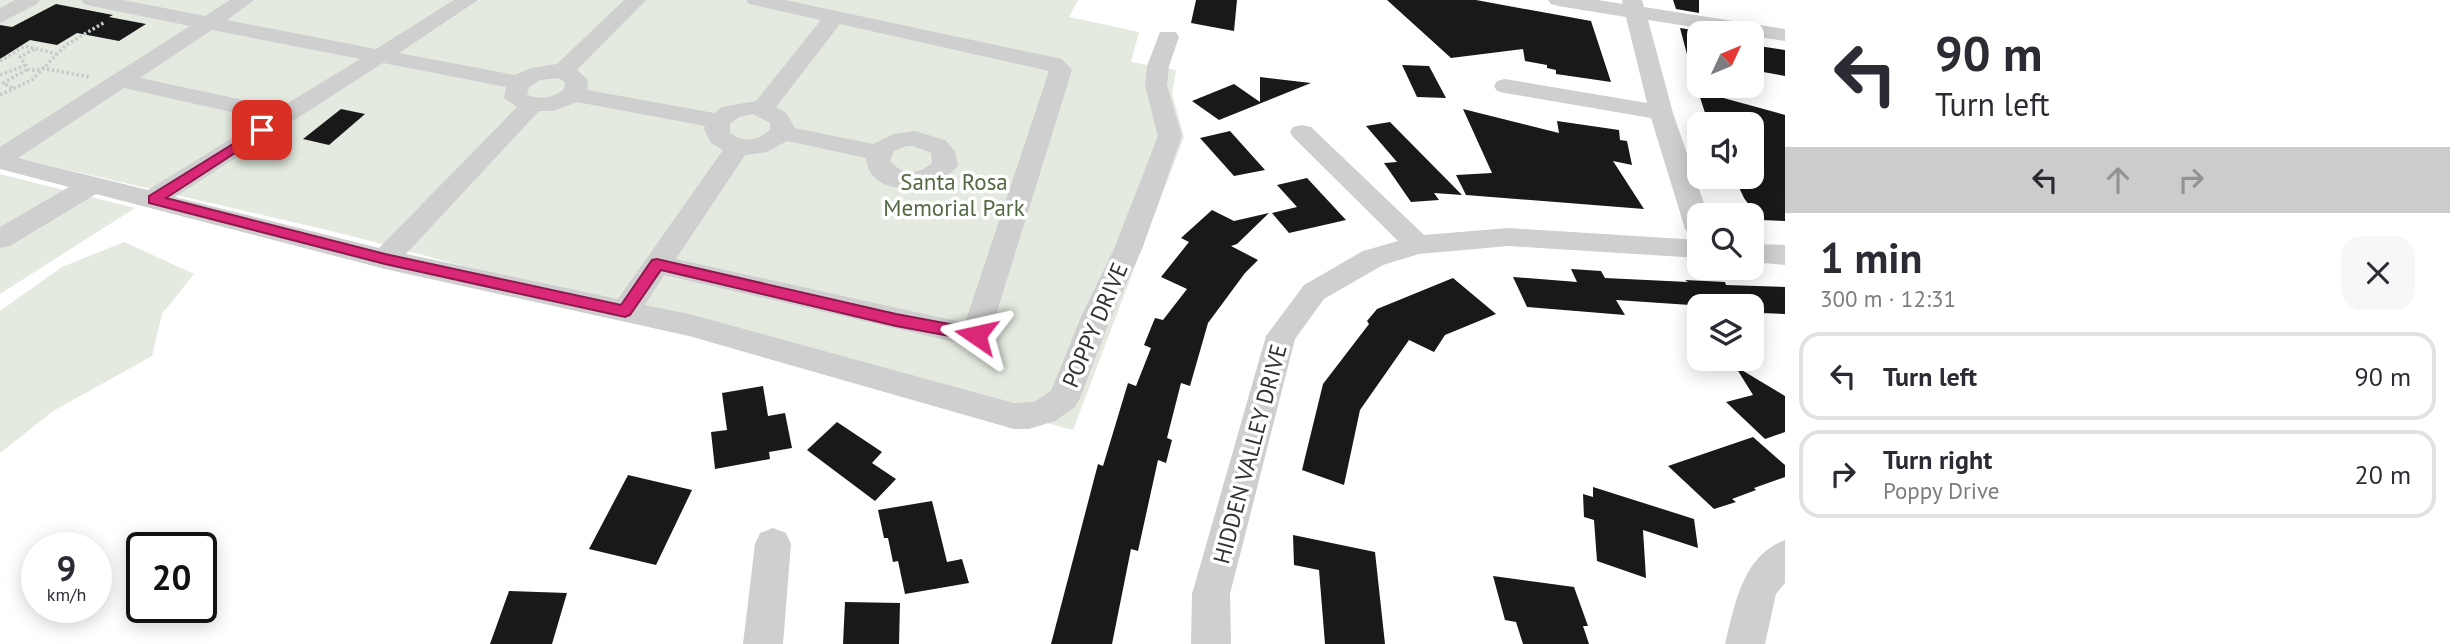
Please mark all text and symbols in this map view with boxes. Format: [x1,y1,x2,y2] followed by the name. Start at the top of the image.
[1687,21,1764,98] north arrow
[1687,21,1764,371] map controls
[1935,21,2042,85] text: 90 m
[1820,28,1911,119] icon: left
[1935,83,2050,125] text: Turn left
[232,100,292,160] pin
[243,111,281,149] icon: arrive
[1687,112,1764,189] button: sound
[2026,161,2064,199] icon: left
[2099,161,2137,199] icon: ahead
[2172,161,2210,199] icon: right
[883,167,1025,222] park label: Santa Rosa Memorial Park
[1687,203,1764,280] button: search
[1820,230,1922,285] text: 1 min
[2341,236,2415,310] button: close
[1055,258,1134,391] street label: POPPY DRIVE
[1820,284,1956,313] text: 300 m · 12:31
[1687,294,1764,371] button: layers
[939,298,1013,372] position arrow
[1206,341,1293,567] street label: HIDDEN VALLEY DRIVE
[1824,357,1862,395] icon: left
[1883,360,1977,393] text: Turn left
[2355,360,2411,393] text: 90 m
[1883,443,1992,476] text: Turn right
[1824,455,1862,493] icon: right
[2355,458,2411,491] text: 20 m
[1883,476,2000,505] text: Poppy Drive
[126,532,217,623] speed limit sign: 20
[57,545,76,591] text: 9
[47,583,86,606] text: km/h

